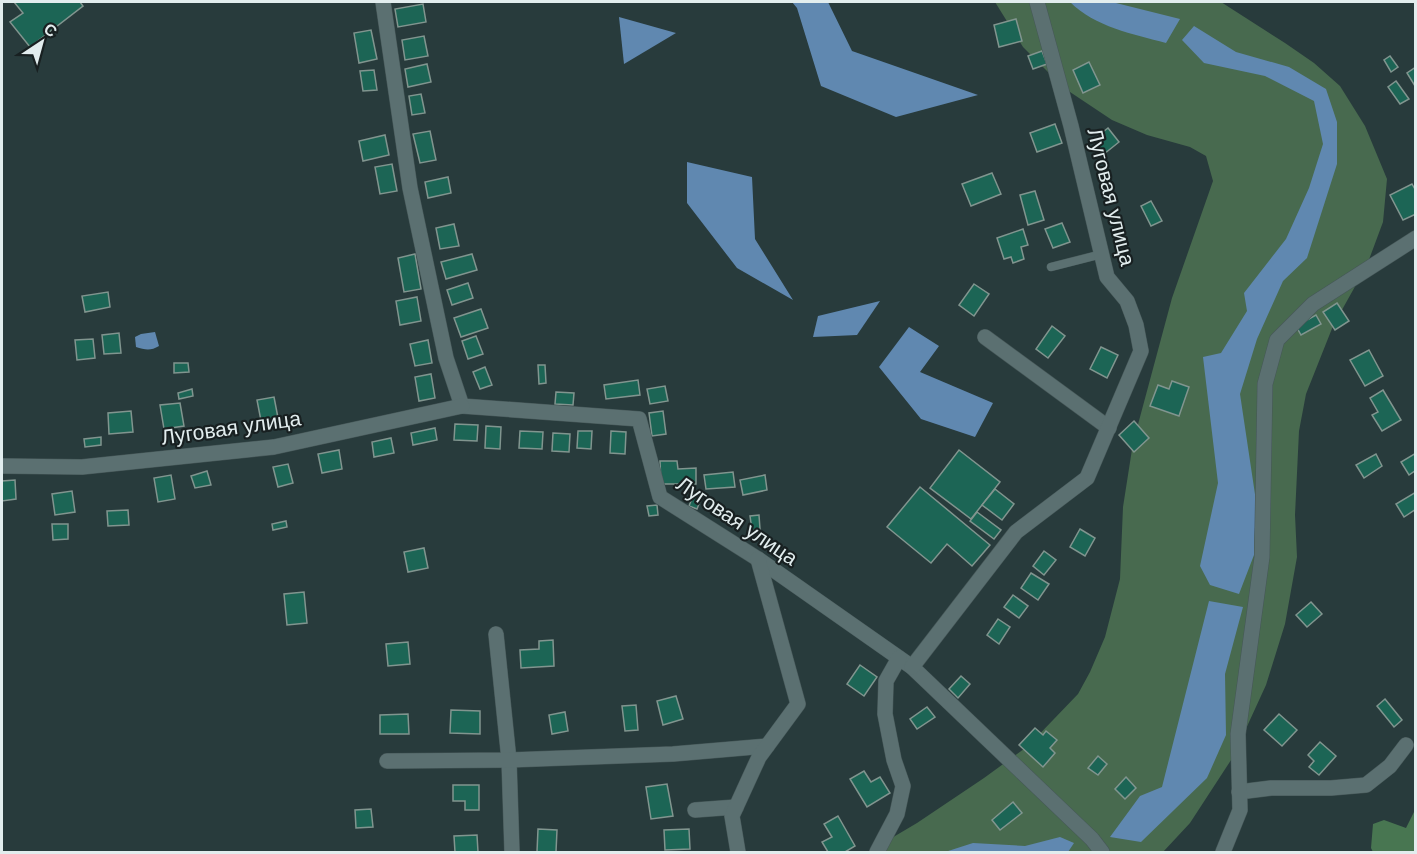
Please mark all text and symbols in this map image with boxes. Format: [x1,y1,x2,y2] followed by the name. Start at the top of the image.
[12,12,72,72] north arrow
[41,20,61,41] text: С
[1083,126,1140,268] street label: Луговая улица
[160,406,303,449] street label: Луговая улица
[672,472,802,570] street label: Луговая улица

